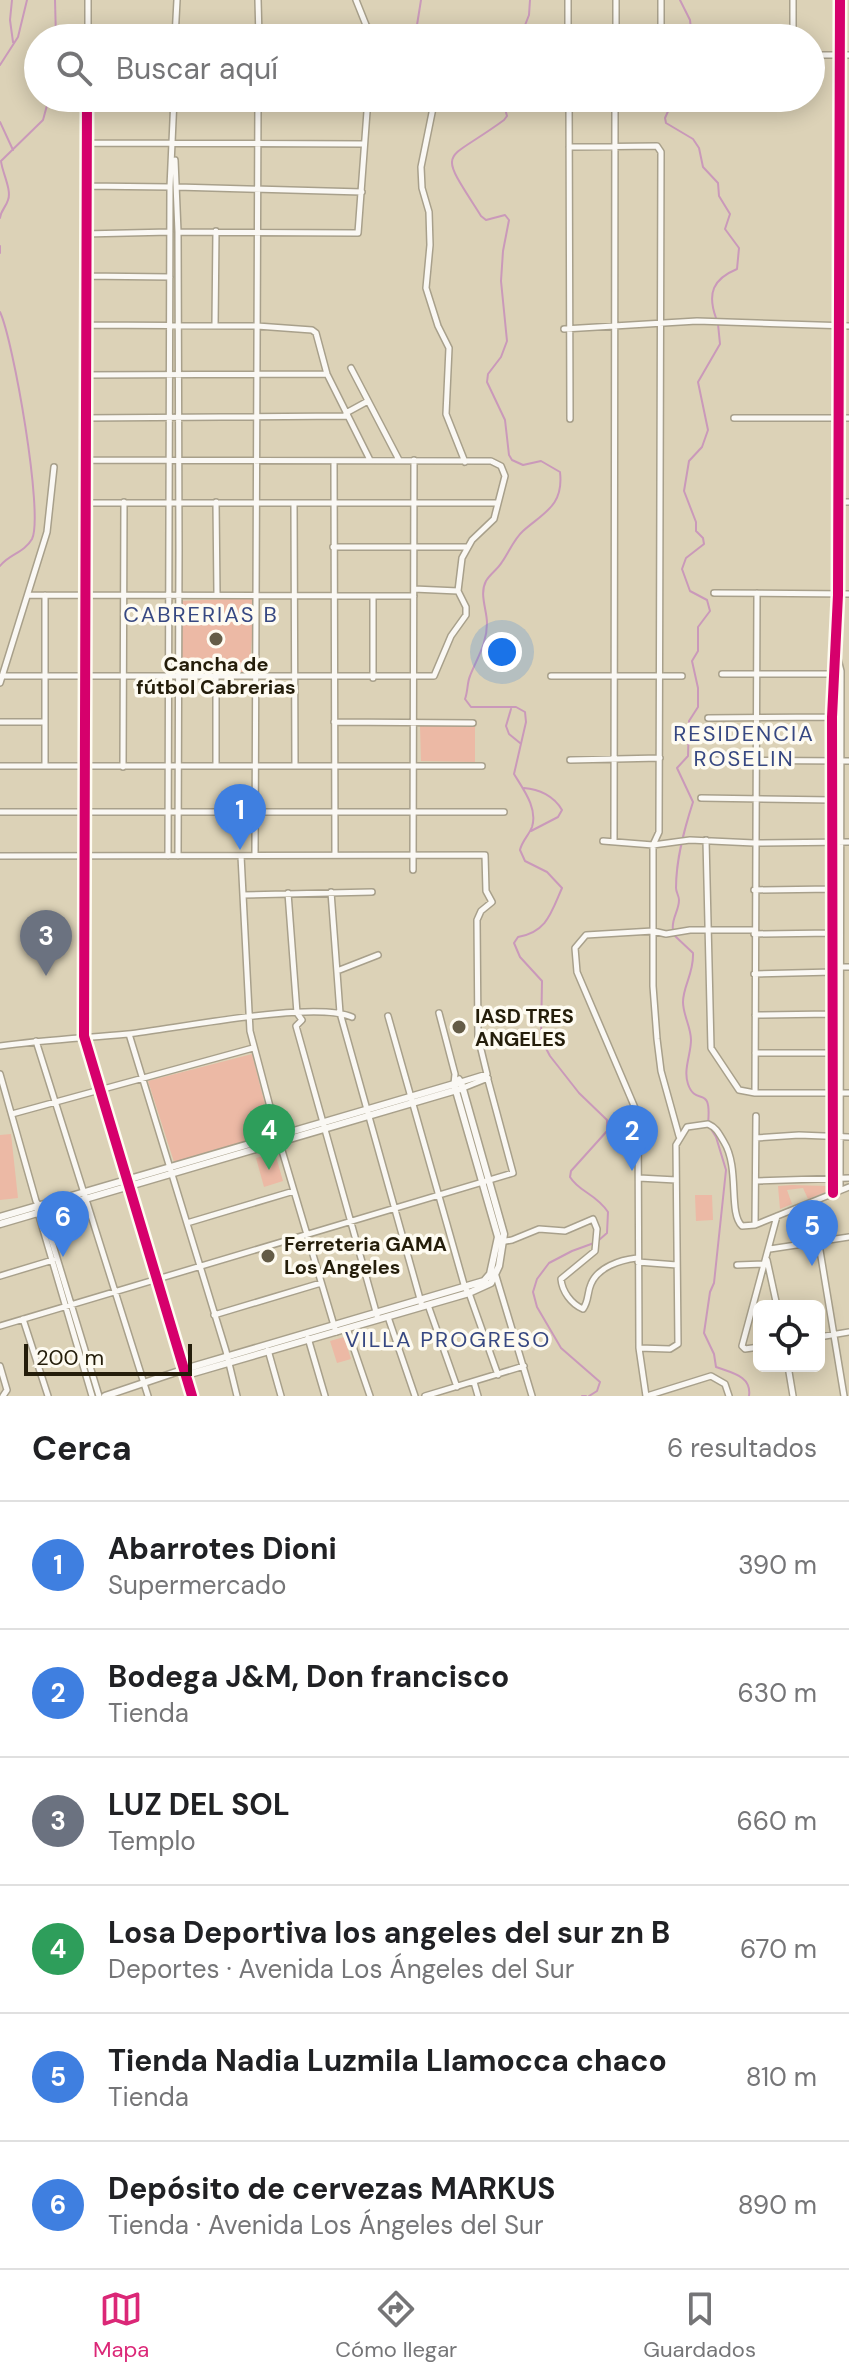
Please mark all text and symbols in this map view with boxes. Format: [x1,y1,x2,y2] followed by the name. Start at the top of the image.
[24,24,825,112] search box
[52,46,96,90] icon: search
[116,49,278,88] text: Buscar aquí
[123,600,279,629] district label: CABRERIAS B
[207,630,225,648] marker: Cancha de fútbol Cabrerias
[482,632,522,672] your location
[136,651,296,700] place label: Cancha de fútbol Cabrerias
[673,719,815,773] district label: RESIDENCIA ROSELIN
[214,784,266,850] pin: 1
[20,910,72,976] pin: 3
[475,1003,574,1052] place label: IASD TRES ANGELES
[450,1018,468,1036] marker: IASD TRES ANGELES
[243,1104,295,1170] pin: 4
[606,1105,658,1171] pin: 2
[37,1191,89,1257] pin: 6
[786,1200,838,1266] pin: 5
[284,1231,447,1280] place label: Ferreteria GAMA Los Angeles
[259,1247,277,1265] marker: Ferreteria GAMA Los Angeles
[753,1300,825,1372] map controls
[753,1300,825,1372] button: locate
[345,1325,551,1354] district label: VILLA PROGRESO
[24,1340,192,1376] scale bar
[36,1343,104,1372] text: 200 m
[32,1426,132,1471] text: Cerca
[667,1431,817,1465] text: 6 resultados
[108,1529,337,1568] text: Abarrotes Dioni
[53,1548,63,1582] text: 1
[738,1548,817,1582] text: 390 m
[108,1568,286,1602] text: Supermercado
[108,1657,509,1696] text: Bodega J&M, Don francisco
[50,1676,66,1710] text: 2
[737,1676,817,1710] text: 630 m
[108,1696,189,1730] text: Tienda
[108,1785,290,1824] text: LUZ DEL SOL
[50,1804,66,1838] text: 3
[736,1804,817,1838] text: 660 m
[108,1824,196,1858] text: Templo
[108,1913,670,1952] text: Losa Deportiva los angeles del sur zn B
[50,1932,66,1966] text: 4
[740,1932,817,1966] text: 670 m
[108,1952,574,1986] text: Deportes · Avenida Los Ángeles del Sur
[108,2041,667,2080] text: Tienda Nadia Luzmila Llamocca chaco
[50,2060,66,2094] text: 5
[746,2060,817,2094] text: 810 m
[108,2080,189,2114] text: Tienda
[108,2169,555,2208] text: Depósito de cervezas MARKUS
[50,2188,66,2222] text: 6
[738,2188,817,2222] text: 890 m
[108,2208,544,2242] text: Tienda · Avenida Los Ángeles del Sur
[93,2287,149,2364] tab: Mapa
[335,2287,457,2364] tab: Cómo llegar
[643,2287,756,2364] tab: Guardados

